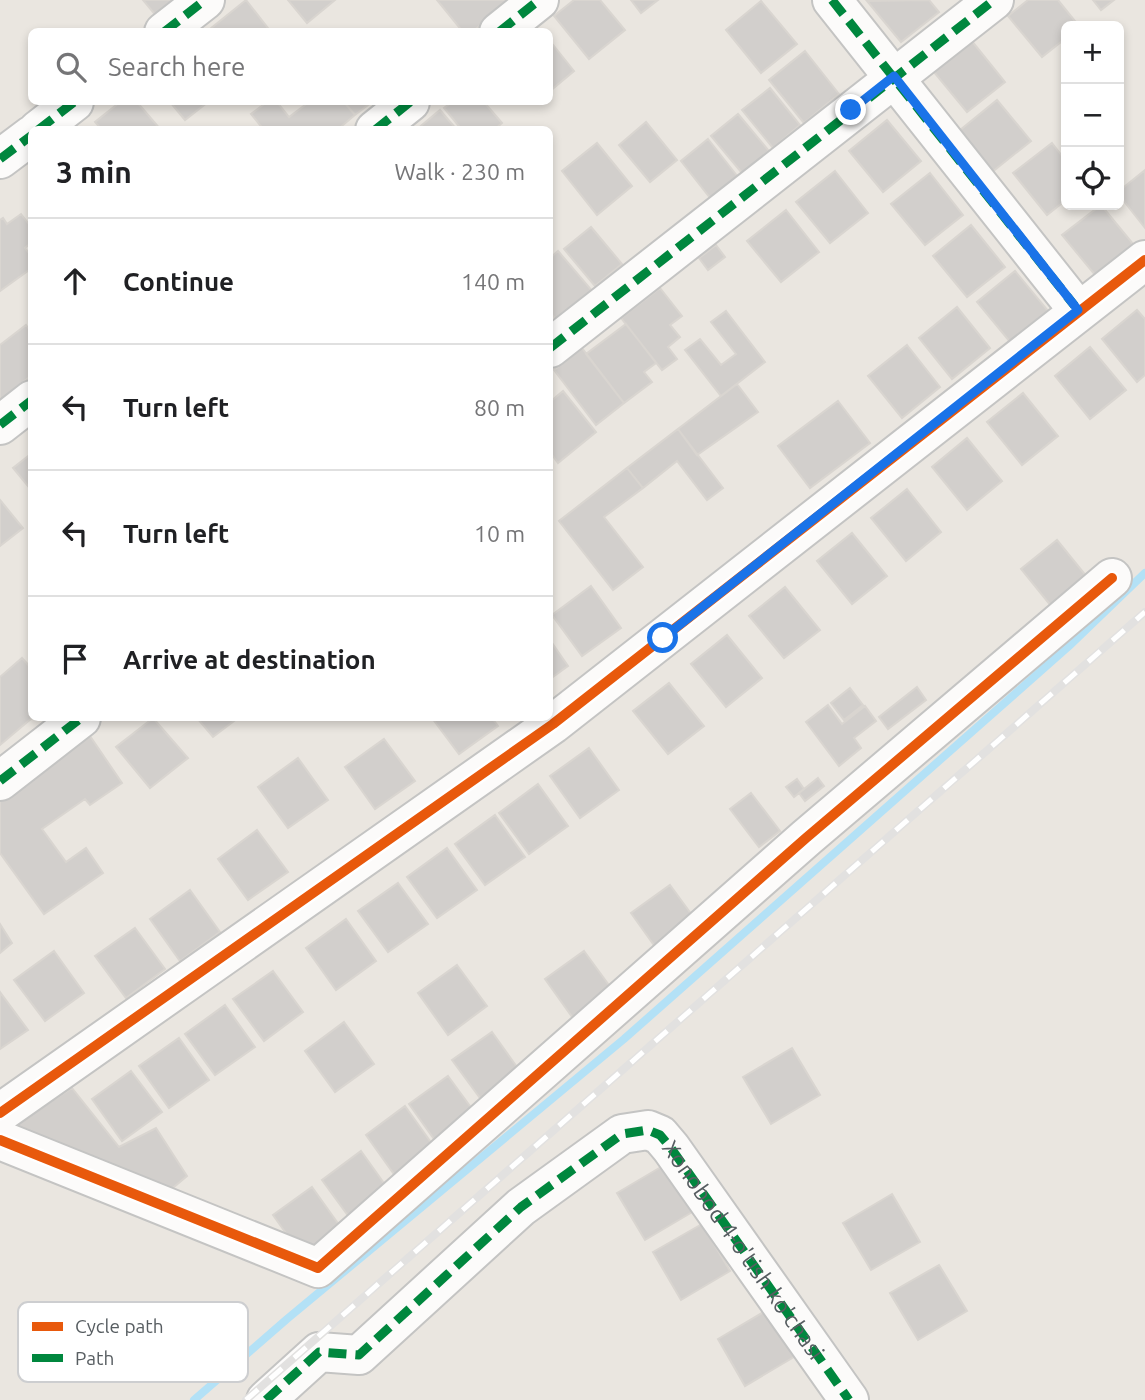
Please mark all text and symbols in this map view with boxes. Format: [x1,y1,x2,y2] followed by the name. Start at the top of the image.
[1061,21,1124,210] map controls
[1061,21,1124,84] button: +
[28,28,553,105] search box
[52,48,90,86] icon: search
[108,52,245,81] text: Search here
[1061,84,1124,147] button: −
[835,94,866,125] route end
[1061,147,1124,210] button: locate
[56,155,132,189] text: 3 min
[394,159,525,184] text: Walk · 230 m
[56,262,94,300] icon: ahead
[123,267,234,296] text: Continue
[461,269,525,294] text: 140 m
[56,388,94,426] icon: left
[123,393,229,422] text: Turn left
[474,395,525,420] text: 80 m
[56,514,94,552] icon: left
[123,519,229,548] text: Turn left
[474,521,525,546] text: 10 m
[647,622,678,653] route start
[56,640,94,678] icon: arrive
[123,645,376,674] text: Arrive at destination
[658,1136,829,1364] street label: Xonobod 4-o'tish ko'chasi
[18,1302,248,1382] legend
[75,1315,164,1337] text: Cycle path
[75,1347,114,1369] text: Path

